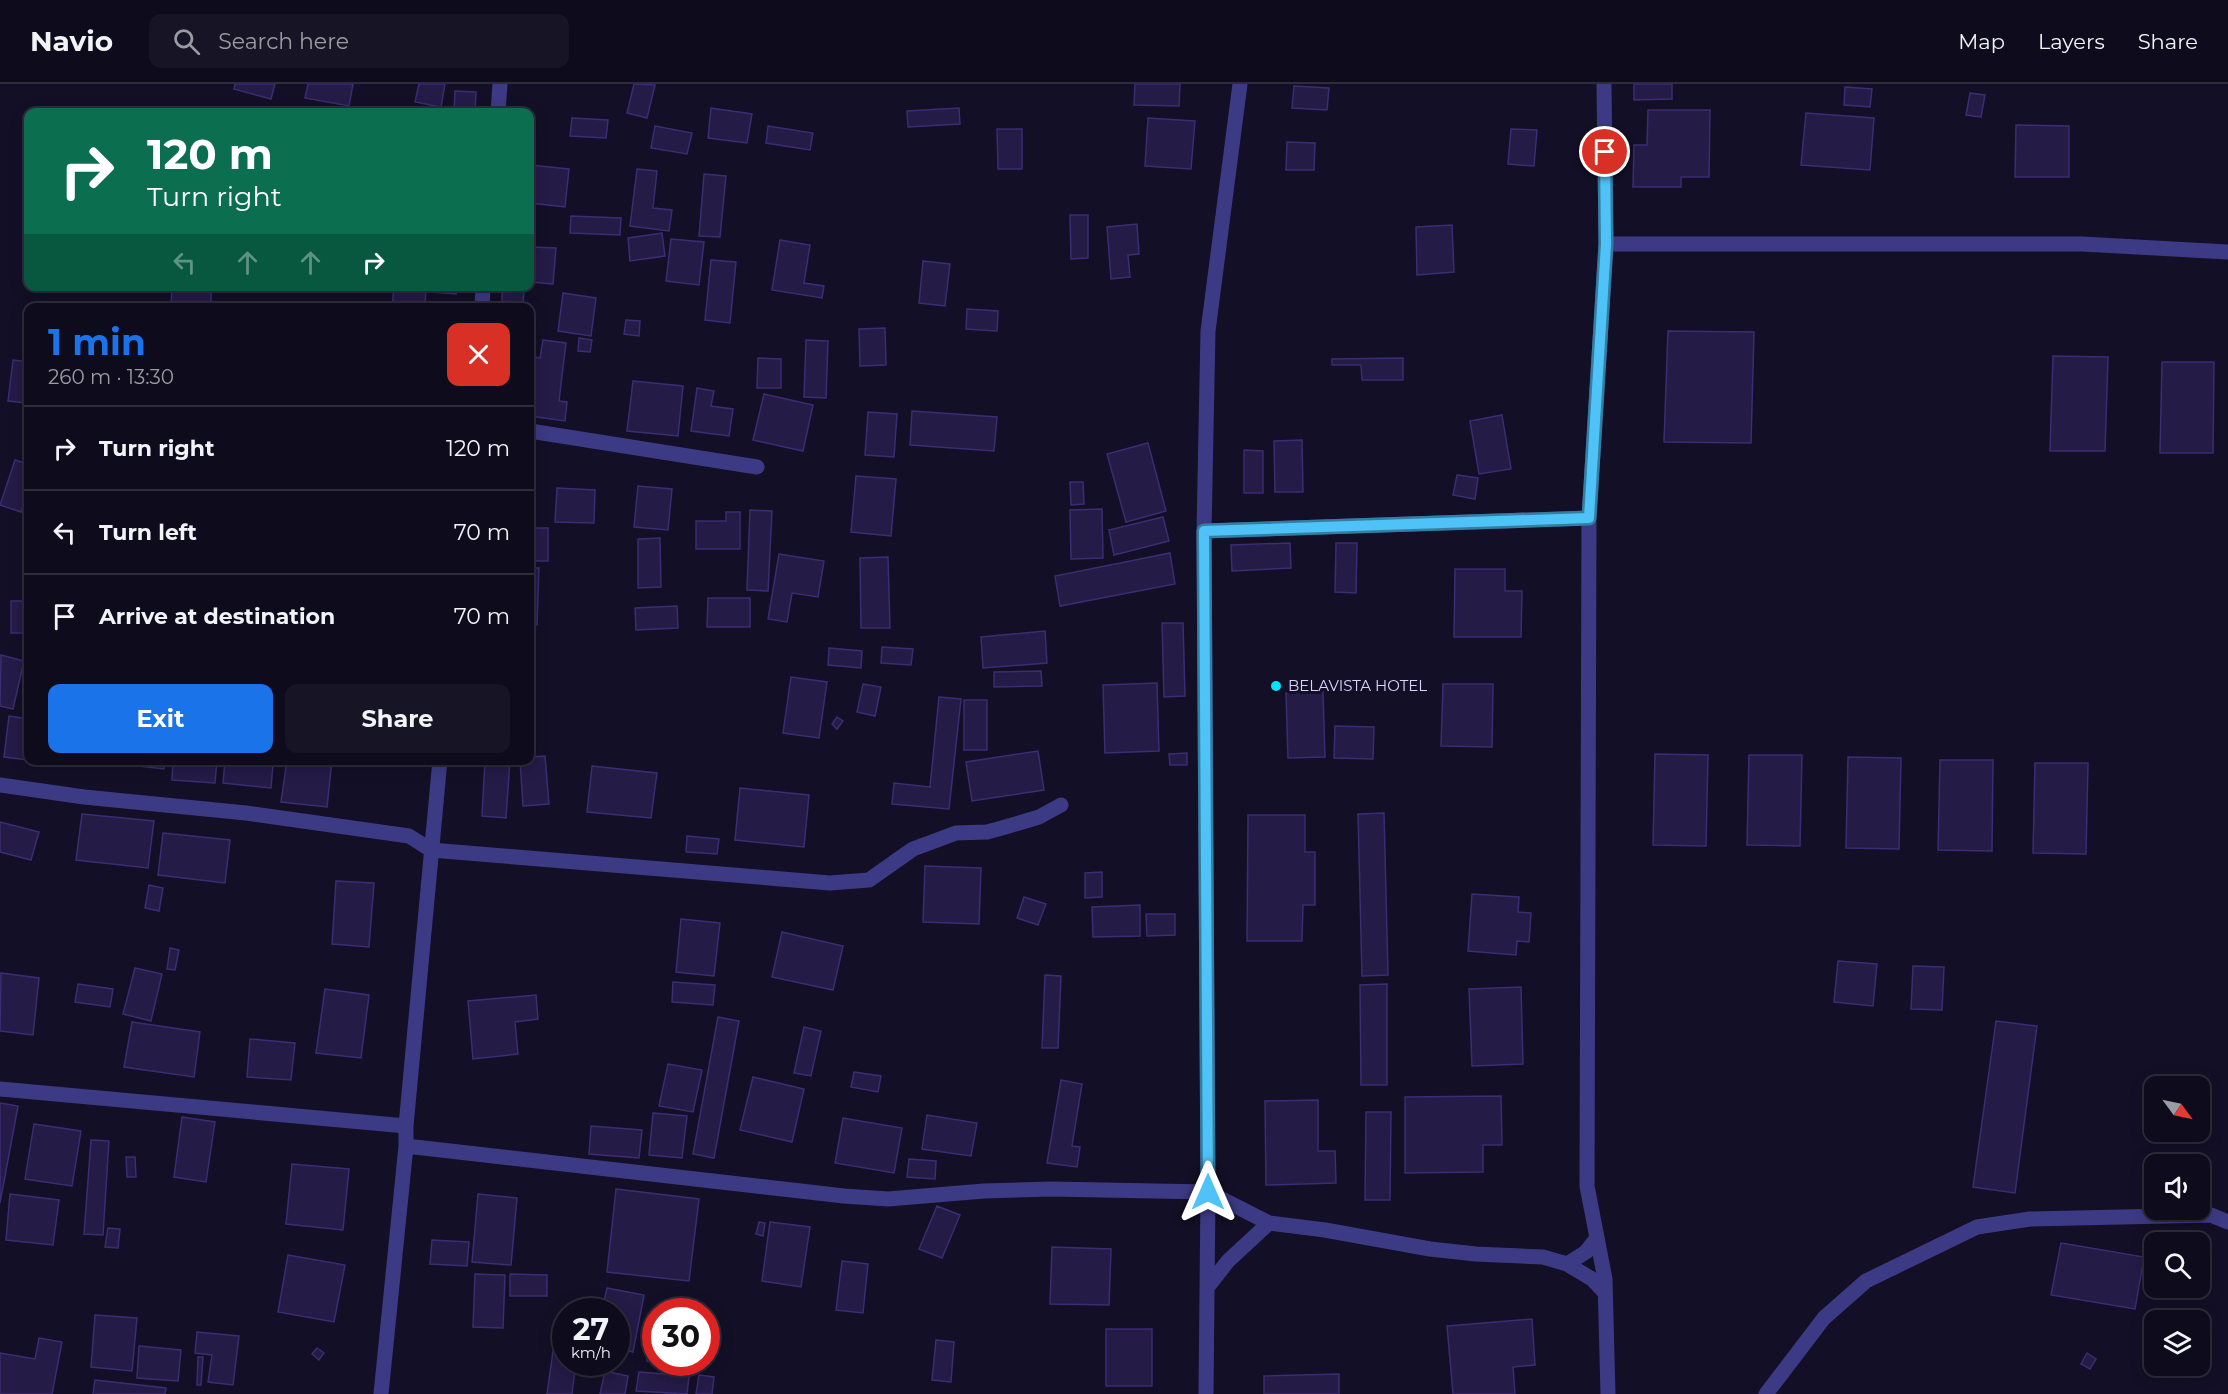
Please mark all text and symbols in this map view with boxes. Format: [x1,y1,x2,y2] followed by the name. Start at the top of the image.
[149,14,569,68] search box
[30,24,113,58] text: Navio
[170,25,203,58] icon: search
[218,28,349,55] text: Search here
[1958,29,2005,54] text: Map
[2038,29,2105,54] text: Layers
[2138,29,2198,54] text: Share
[1579,126,1630,177] pin
[147,128,273,180] text: 120 m
[48,132,126,210] icon: right
[1588,135,1621,168] icon: arrive
[147,180,282,213] text: Turn right
[168,246,201,279] icon: left
[231,246,264,279] icon: ahead
[294,246,327,279] icon: ahead
[357,246,390,279] icon: right
[48,320,146,364] text: 1 min
[447,323,510,386] button: close
[48,365,174,389] text: 260 m · 13:30
[48,432,81,465] icon: right
[99,435,214,462] text: Turn right
[446,435,510,462] text: 120 m
[48,516,81,549] icon: left
[99,519,197,546] text: Turn left
[454,519,510,546] text: 70 m
[48,600,81,633] icon: arrive
[99,603,335,630] text: Arrive at destination
[454,603,510,630] text: 70 m
[1288,676,1427,695] place label: BELAVISTA HOTEL
[1269,679,1283,693] marker: BELAVISTA HOTEL
[48,684,273,753] button: Exit
[285,684,510,753] button: Share
[2144,1076,2210,1142] north arrow
[2144,1076,2210,1376] map controls
[2144,1154,2210,1220] button: sound
[1176,1160,1240,1224] position arrow
[2144,1232,2210,1298] button: search
[642,1298,720,1376] speed limit sign: 30
[2144,1310,2210,1376] button: layers
[573,1311,609,1348] text: 27
[571,1343,611,1362] text: km/h

